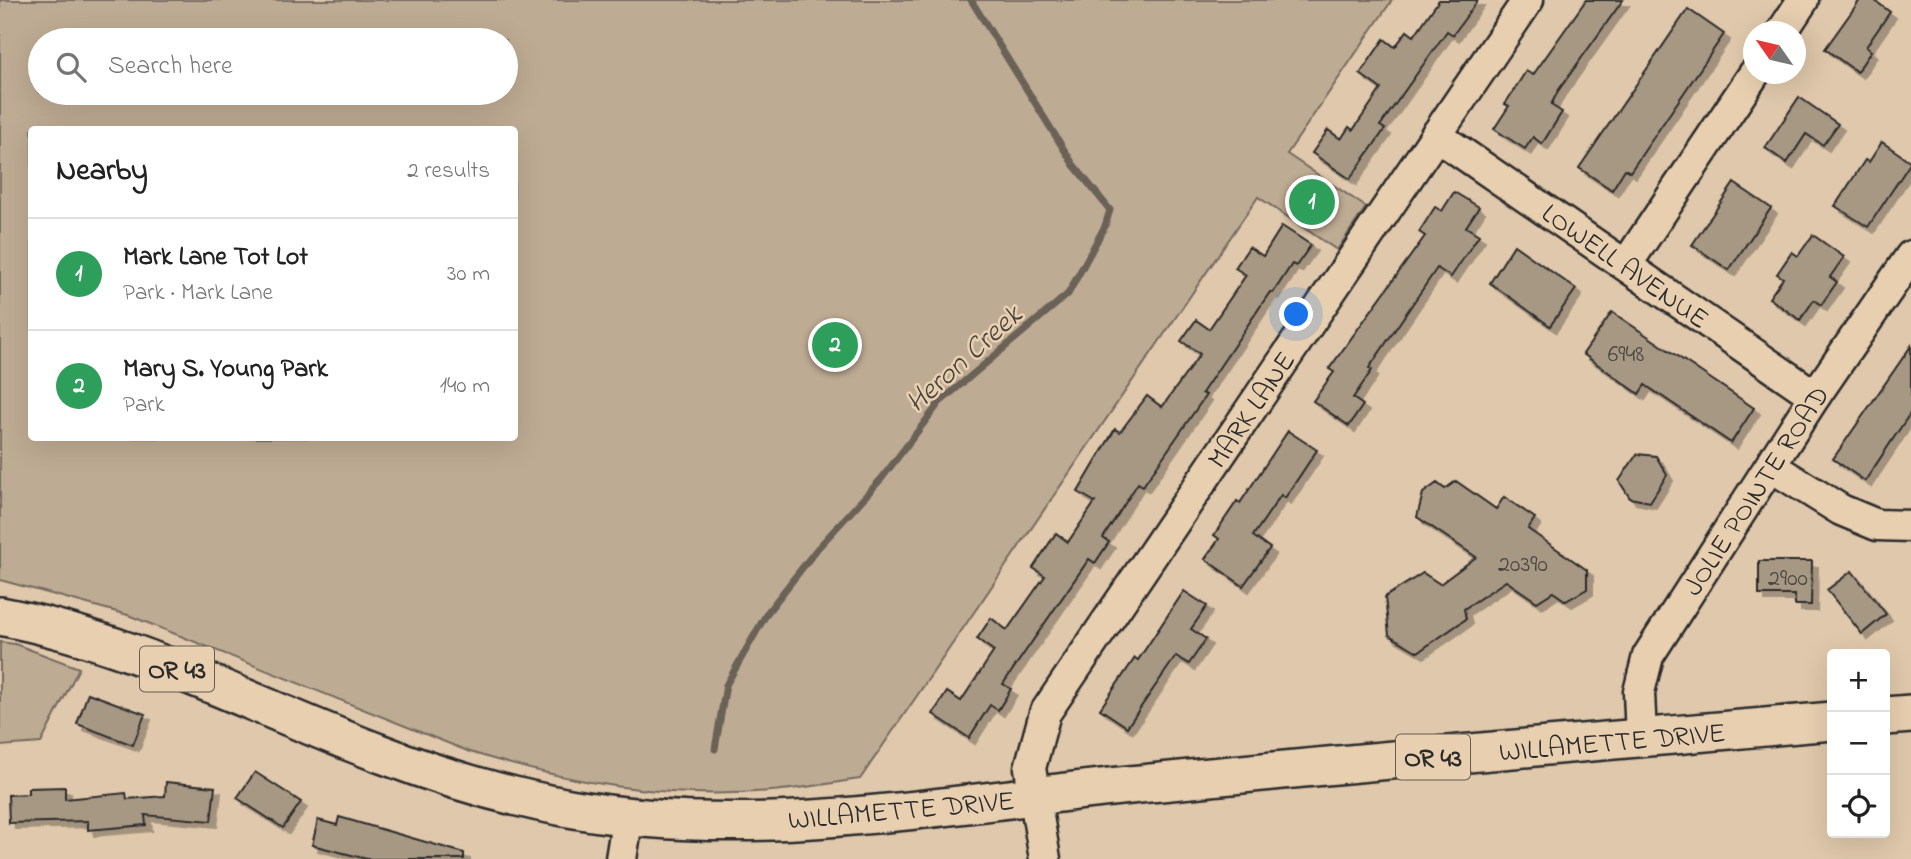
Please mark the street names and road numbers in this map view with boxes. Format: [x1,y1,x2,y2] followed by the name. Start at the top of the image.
[1532,195,1716,341] street label: LOWELL AVENUE
[1198,344,1307,478] street label: MARK LANE
[1674,379,1841,605] street label: JOLIE POINTE ROAD
[140,646,214,692] road number: OR 43
[1497,714,1727,775] street label: WILLAMETTE DRIVE
[1396,734,1470,779] road number: OR 43
[786,782,1016,843] street label: WILLAMETTE DRIVE

